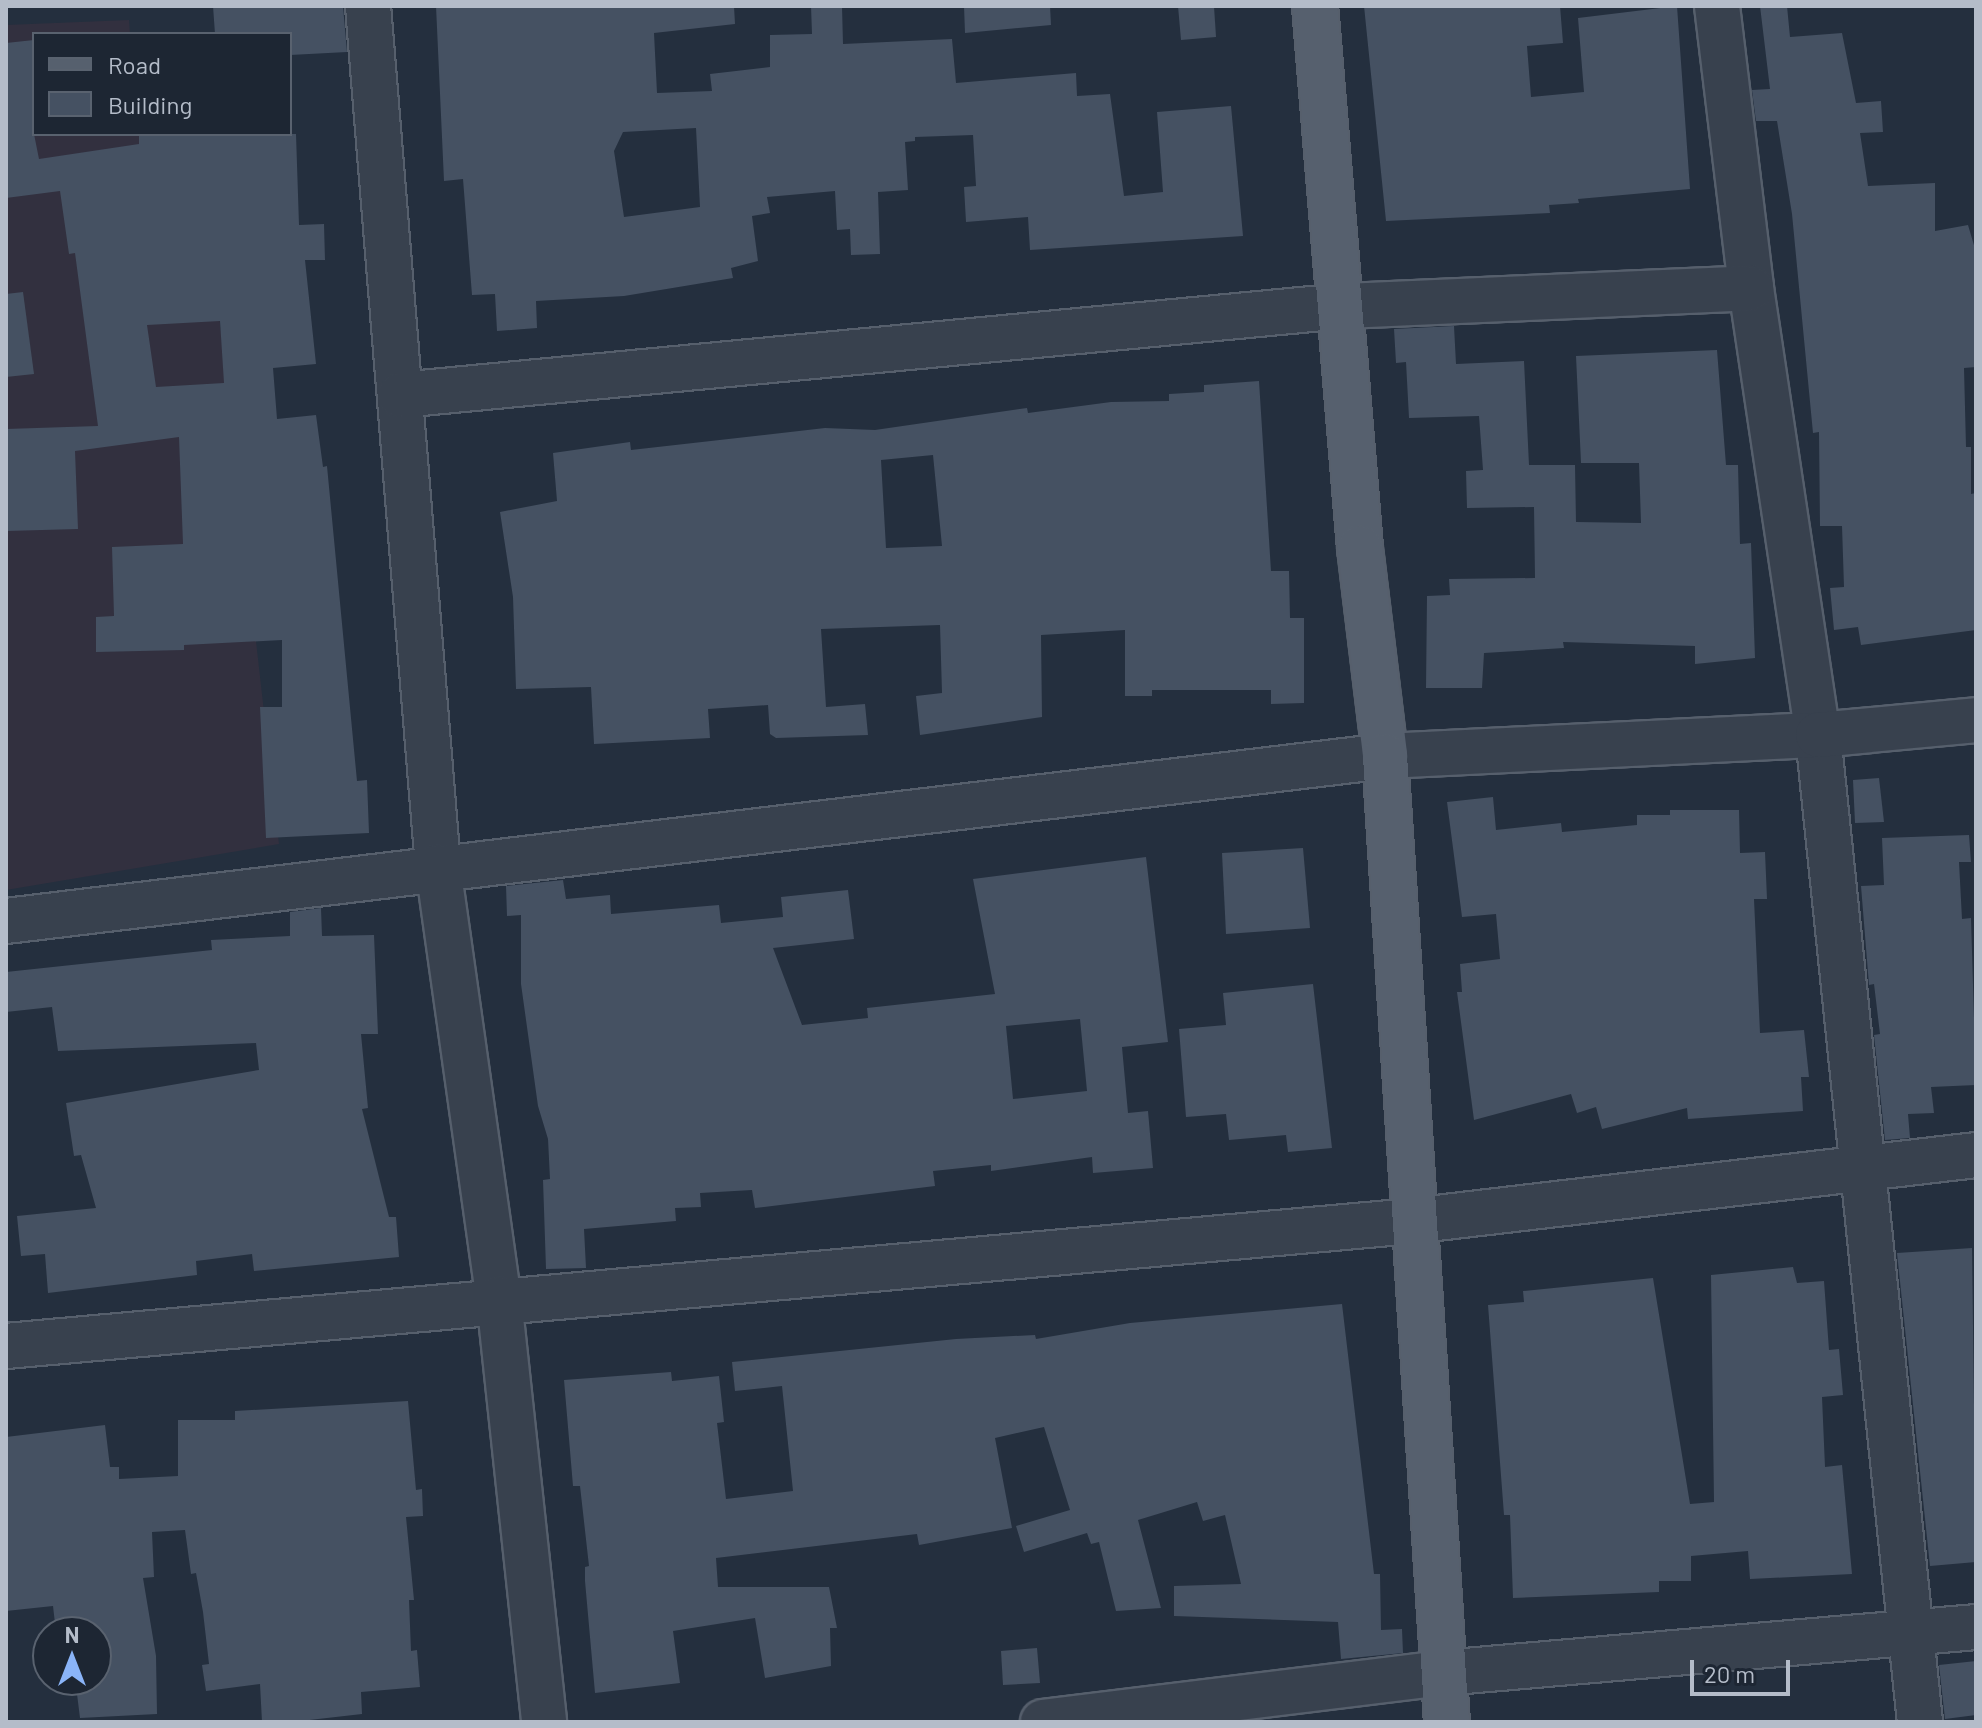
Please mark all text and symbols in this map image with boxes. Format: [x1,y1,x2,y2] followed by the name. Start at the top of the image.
[32,32,292,136] legend
[108,50,161,79] text: Road
[108,90,192,119] text: Building
[32,1616,112,1696] north arrow
[65,1621,79,1647] text: N
[1694,1644,1794,1694] scale bar
[1704,1659,1755,1688] text: 20 m

